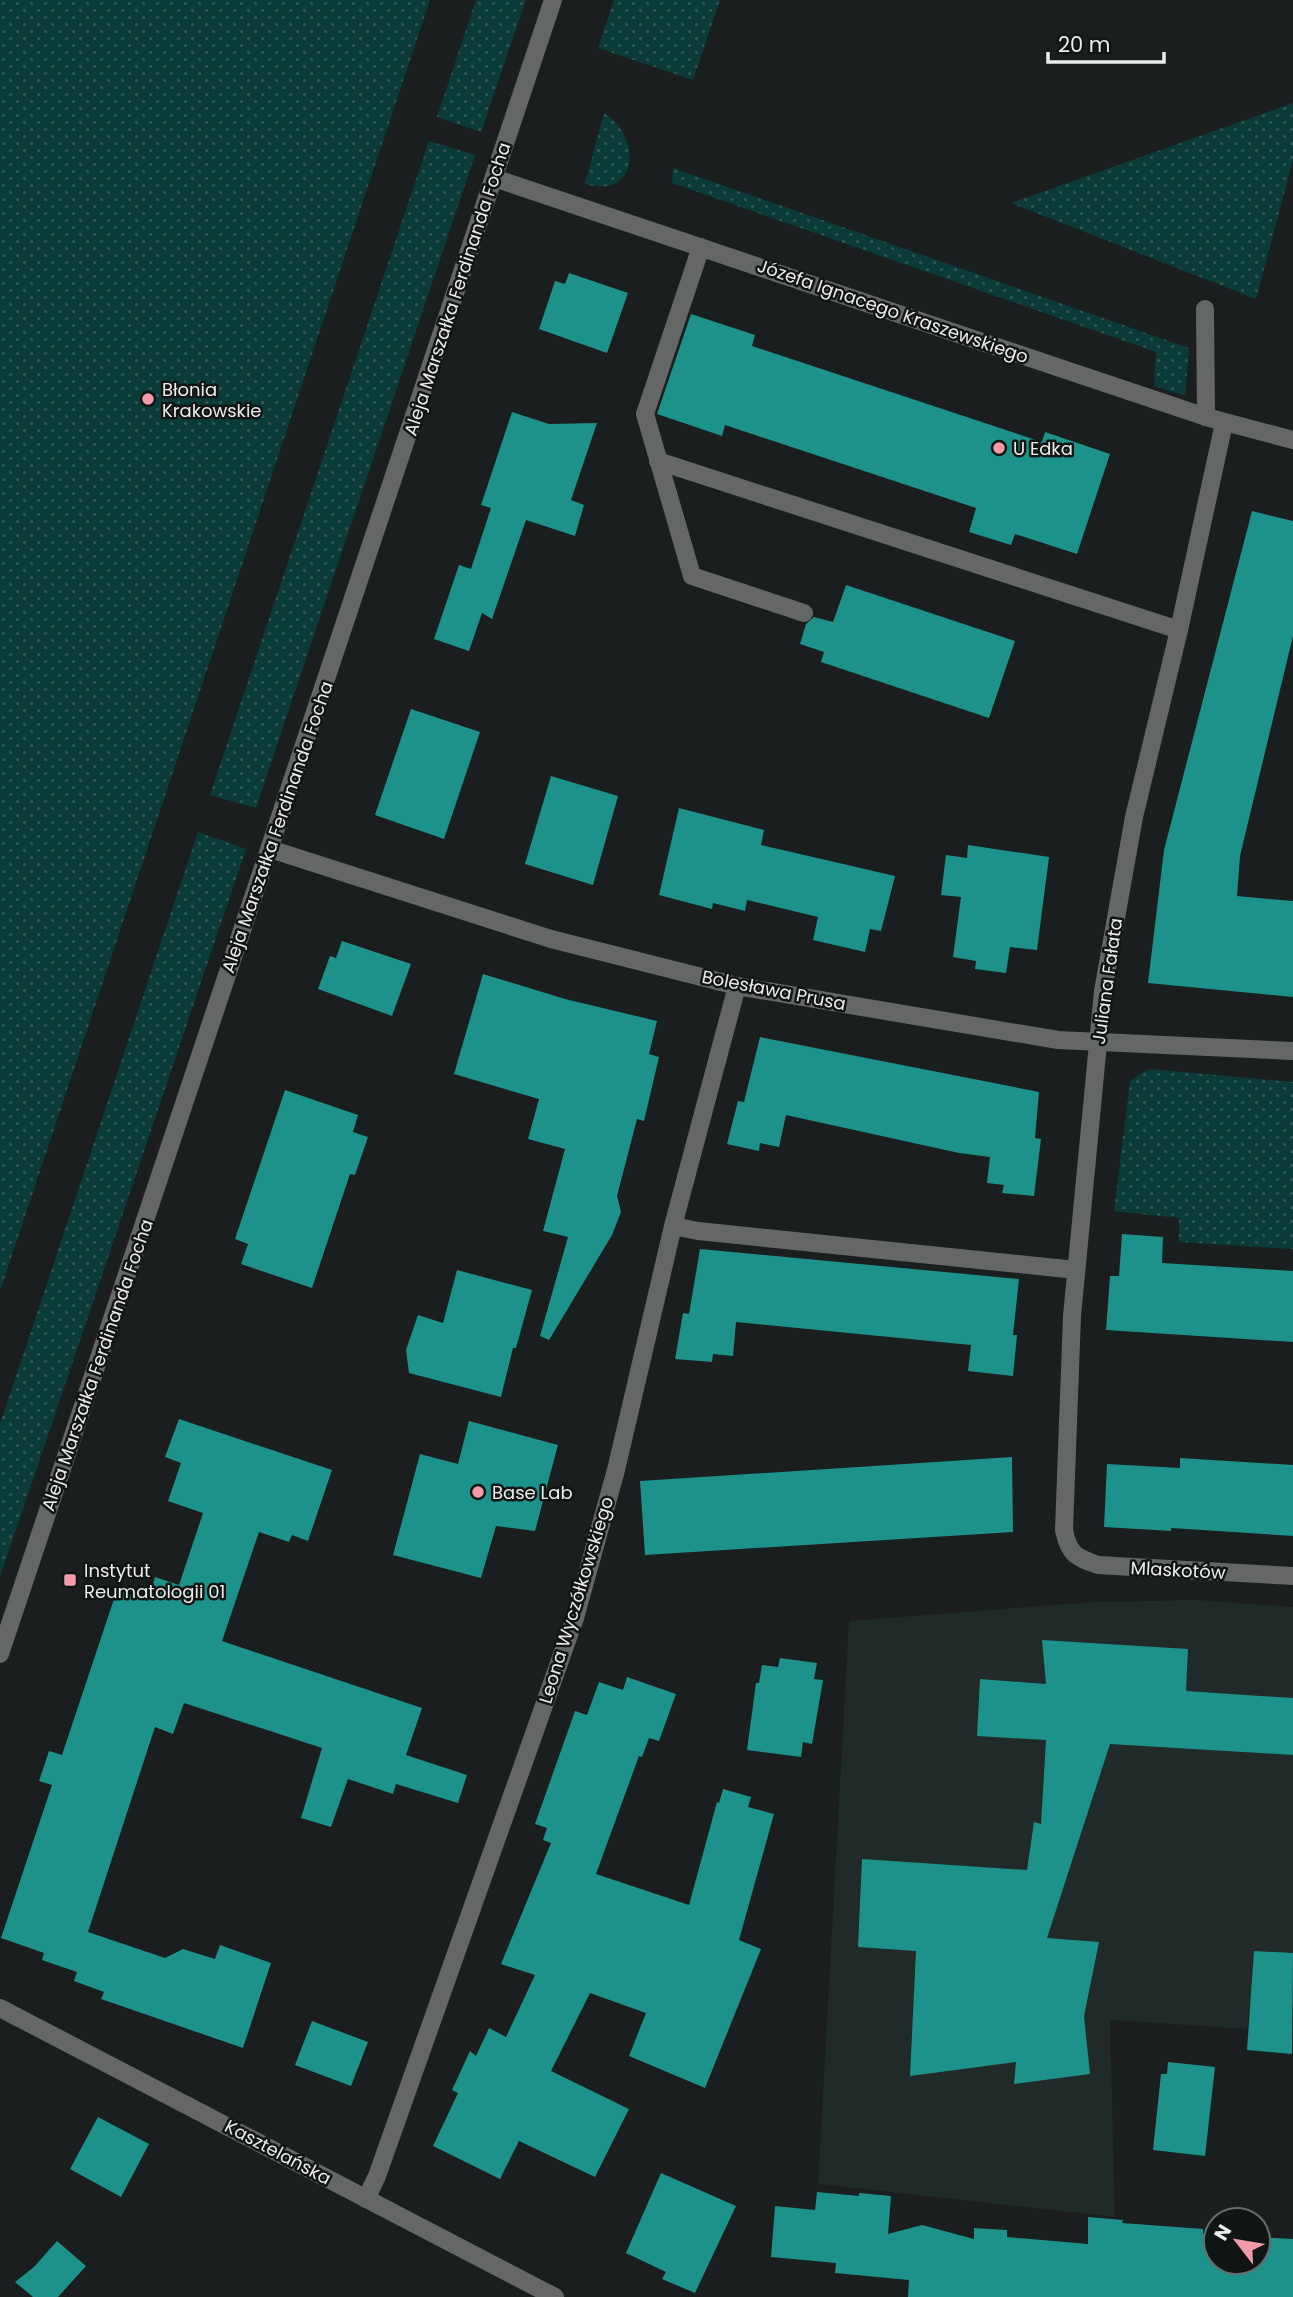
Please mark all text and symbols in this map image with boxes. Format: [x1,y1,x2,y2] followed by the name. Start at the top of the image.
[1048,21,1164,65] scale bar
[1058,30,1111,59] text: 20 m
[398,139,516,439] street label: Aleja Marszałka Ferdinanda Focha
[754,253,1032,369] street label: Józefa Ignacego Kraszewskiego
[162,377,261,423] place label: Błonia Krakowskie
[140,391,156,407] marker: Błonia Krakowskie
[1013,436,1073,461] place label: U Edka
[991,440,1007,456] marker: U Edka
[215,678,339,976] street label: Aleja Marszałka Ferdinanda Focha
[1086,916,1128,1046] street label: Juliana Fałata
[700,964,848,1016] street label: Bolesława Prusa
[35,1216,159,1514] street label: Aleja Marszałka Ferdinanda Focha
[492,1480,573,1505] place label: Base Lab
[470,1484,486,1500] marker: Base Lab
[533,1493,619,1707] street label: Leona Wyczółkowskiego
[1130,1555,1226,1585] street label: Mlaskotów
[84,1558,225,1604] place label: Instytut Reumatologii 01
[62,1572,78,1588] marker: Instytut Reumatologii 01
[220,2113,336,2191] street label: Kasztelańska
[1202,2206,1272,2276] north arrow
[1208,2219,1238,2246] text: N

